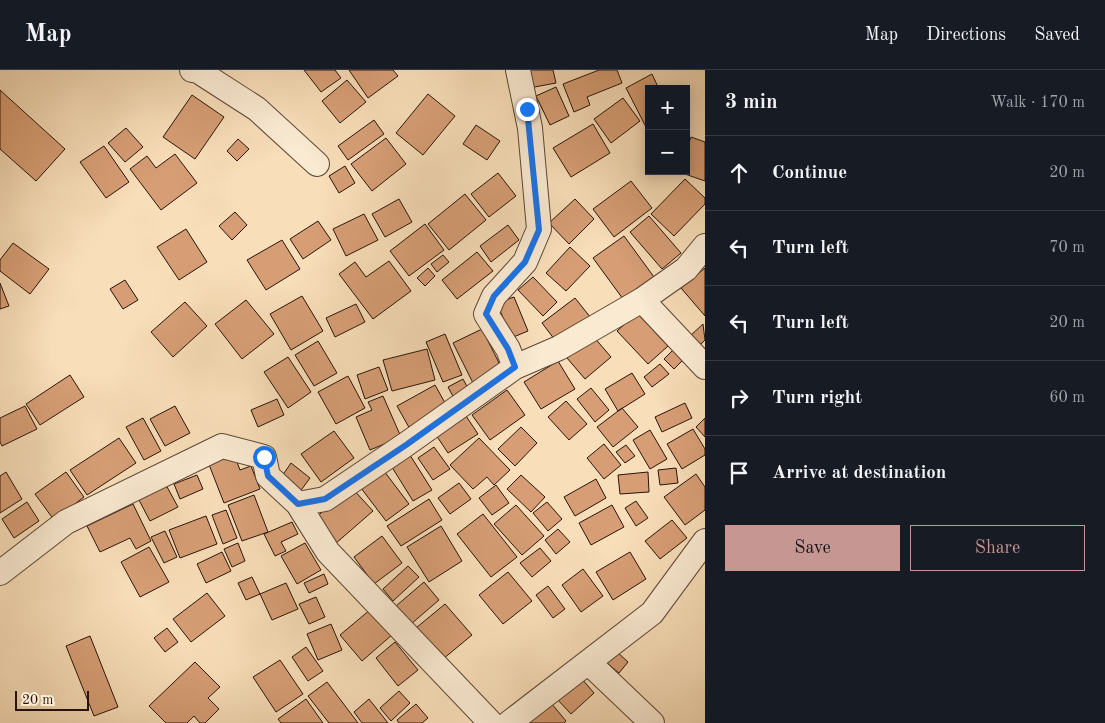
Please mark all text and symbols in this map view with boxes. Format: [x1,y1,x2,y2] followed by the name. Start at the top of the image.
[25,23,72,47] text: Map
[865,26,898,44] text: Map
[926,26,1006,44] text: Directions
[1034,26,1080,44] text: Saved
[645,85,690,175] map controls
[645,85,690,130] button: +
[725,92,778,113] text: 3 min
[990,95,1085,111] text: Walk · 170 m
[516,98,539,121] route end
[645,130,690,175] button: −
[725,159,753,187] icon: ahead
[772,164,847,183] text: Continue
[1049,165,1085,181] text: 20 m
[725,234,753,262] icon: left
[772,239,849,258] text: Turn left
[1049,240,1085,256] text: 70 m
[725,309,753,337] icon: left
[772,314,849,333] text: Turn left
[1049,315,1085,331] text: 20 m
[725,384,753,412] icon: right
[772,389,862,408] text: Turn right
[1049,390,1085,406] text: 60 m
[253,446,276,469] route start
[725,459,753,487] icon: arrive
[772,464,946,483] text: Arrive at destination
[725,525,900,571] button: Save
[910,525,1085,571] button: Share
[15,688,89,711] scale bar
[22,693,53,707] text: 20 m

